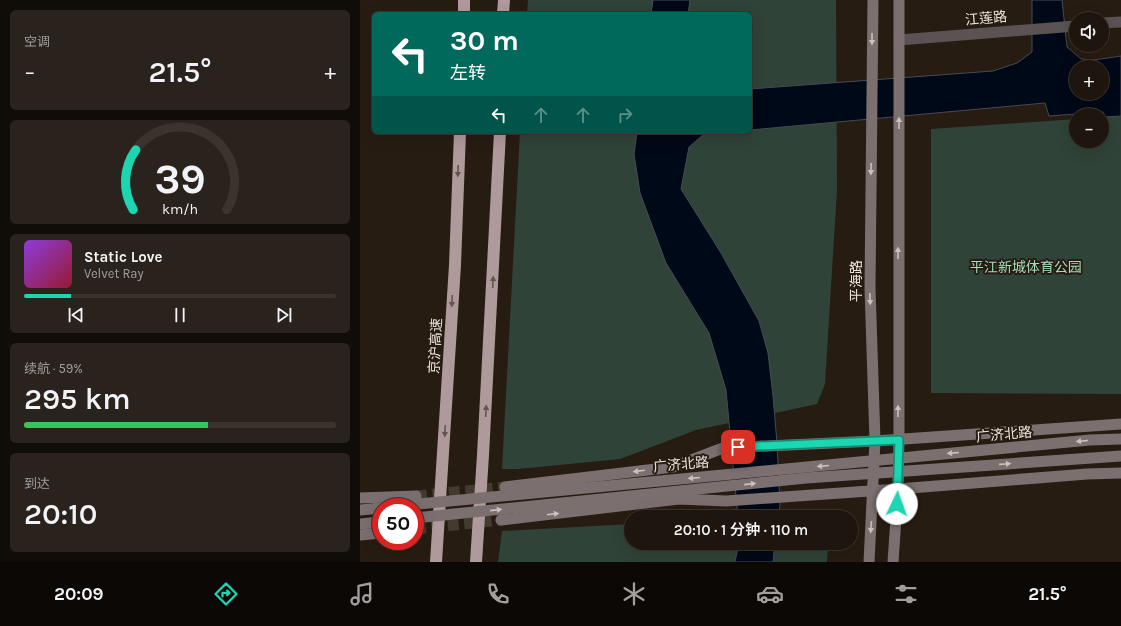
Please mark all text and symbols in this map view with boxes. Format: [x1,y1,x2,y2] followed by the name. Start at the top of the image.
[964,8,1008,29] street label: 江莲路
[1069,12,1109,148] map controls
[1069,12,1109,52] button: sound
[450,24,519,57] text: 30 m
[384,28,436,80] icon: left
[869,33,875,46] one-way arrow
[24,34,50,49] text: 空调
[148,54,212,90] text: 21.5°
[24,59,36,85] text: −
[324,59,336,85] text: +
[1069,60,1109,100] button: +
[450,62,486,84] text: 左转
[488,104,510,126] icon: left
[530,104,552,126] icon: ahead
[572,104,594,126] icon: ahead
[614,104,636,126] icon: right
[1069,108,1109,148] button: −
[896,116,902,129] one-way arrow
[154,154,206,202] text: 39
[868,163,874,176] one-way arrow
[455,165,462,177] one-way arrow
[162,200,198,217] text: km/h
[895,246,901,259] one-way arrow
[84,248,162,266] text: Static Love
[970,259,1082,276] park label: 平江新城体育公园
[848,260,865,302] street label: 平海路
[84,266,144,281] text: Velvet Ray
[489,276,496,288] one-way arrow
[867,293,874,305] one-way arrow
[449,295,456,307] one-way arrow
[65,304,87,326] icon: previous
[169,304,191,326] icon: pause
[273,304,295,326] icon: next
[426,318,445,374] street label: 京沪高速
[24,361,83,376] text: 续航 · 59%
[24,381,131,417] text: 295 km
[482,405,489,417] one-way arrow
[895,405,902,417] one-way arrow
[975,424,1033,445] street label: 广济北路
[441,425,448,437] one-way arrow
[721,430,755,464] pin
[727,436,749,458] icon: arrive
[1076,438,1088,444] one-way arrow
[947,450,959,457] one-way arrow
[652,454,710,475] street label: 广济北路
[999,460,1011,467] one-way arrow
[817,462,829,469] one-way arrow
[632,468,645,474] one-way arrow
[688,475,700,481] one-way arrow
[24,476,50,491] text: 到达
[744,480,756,487] one-way arrow
[876,483,918,525] position arrow
[24,496,98,532] text: 20:10
[372,498,424,550] speed limit sign: 50
[490,507,502,513] one-way arrow
[547,510,559,517] one-way arrow
[674,521,808,539] text: 20:10 · 1 分钟 · 110 m
[868,521,875,533] one-way arrow
[212,580,240,608] icon: directions
[348,580,376,608] icon: music
[484,580,512,608] icon: phone
[620,580,648,608] icon: climate
[756,580,784,608] icon: car
[892,580,920,608] icon: filters
[54,583,104,605] text: 20:09
[1028,583,1067,605] text: 21.5°

